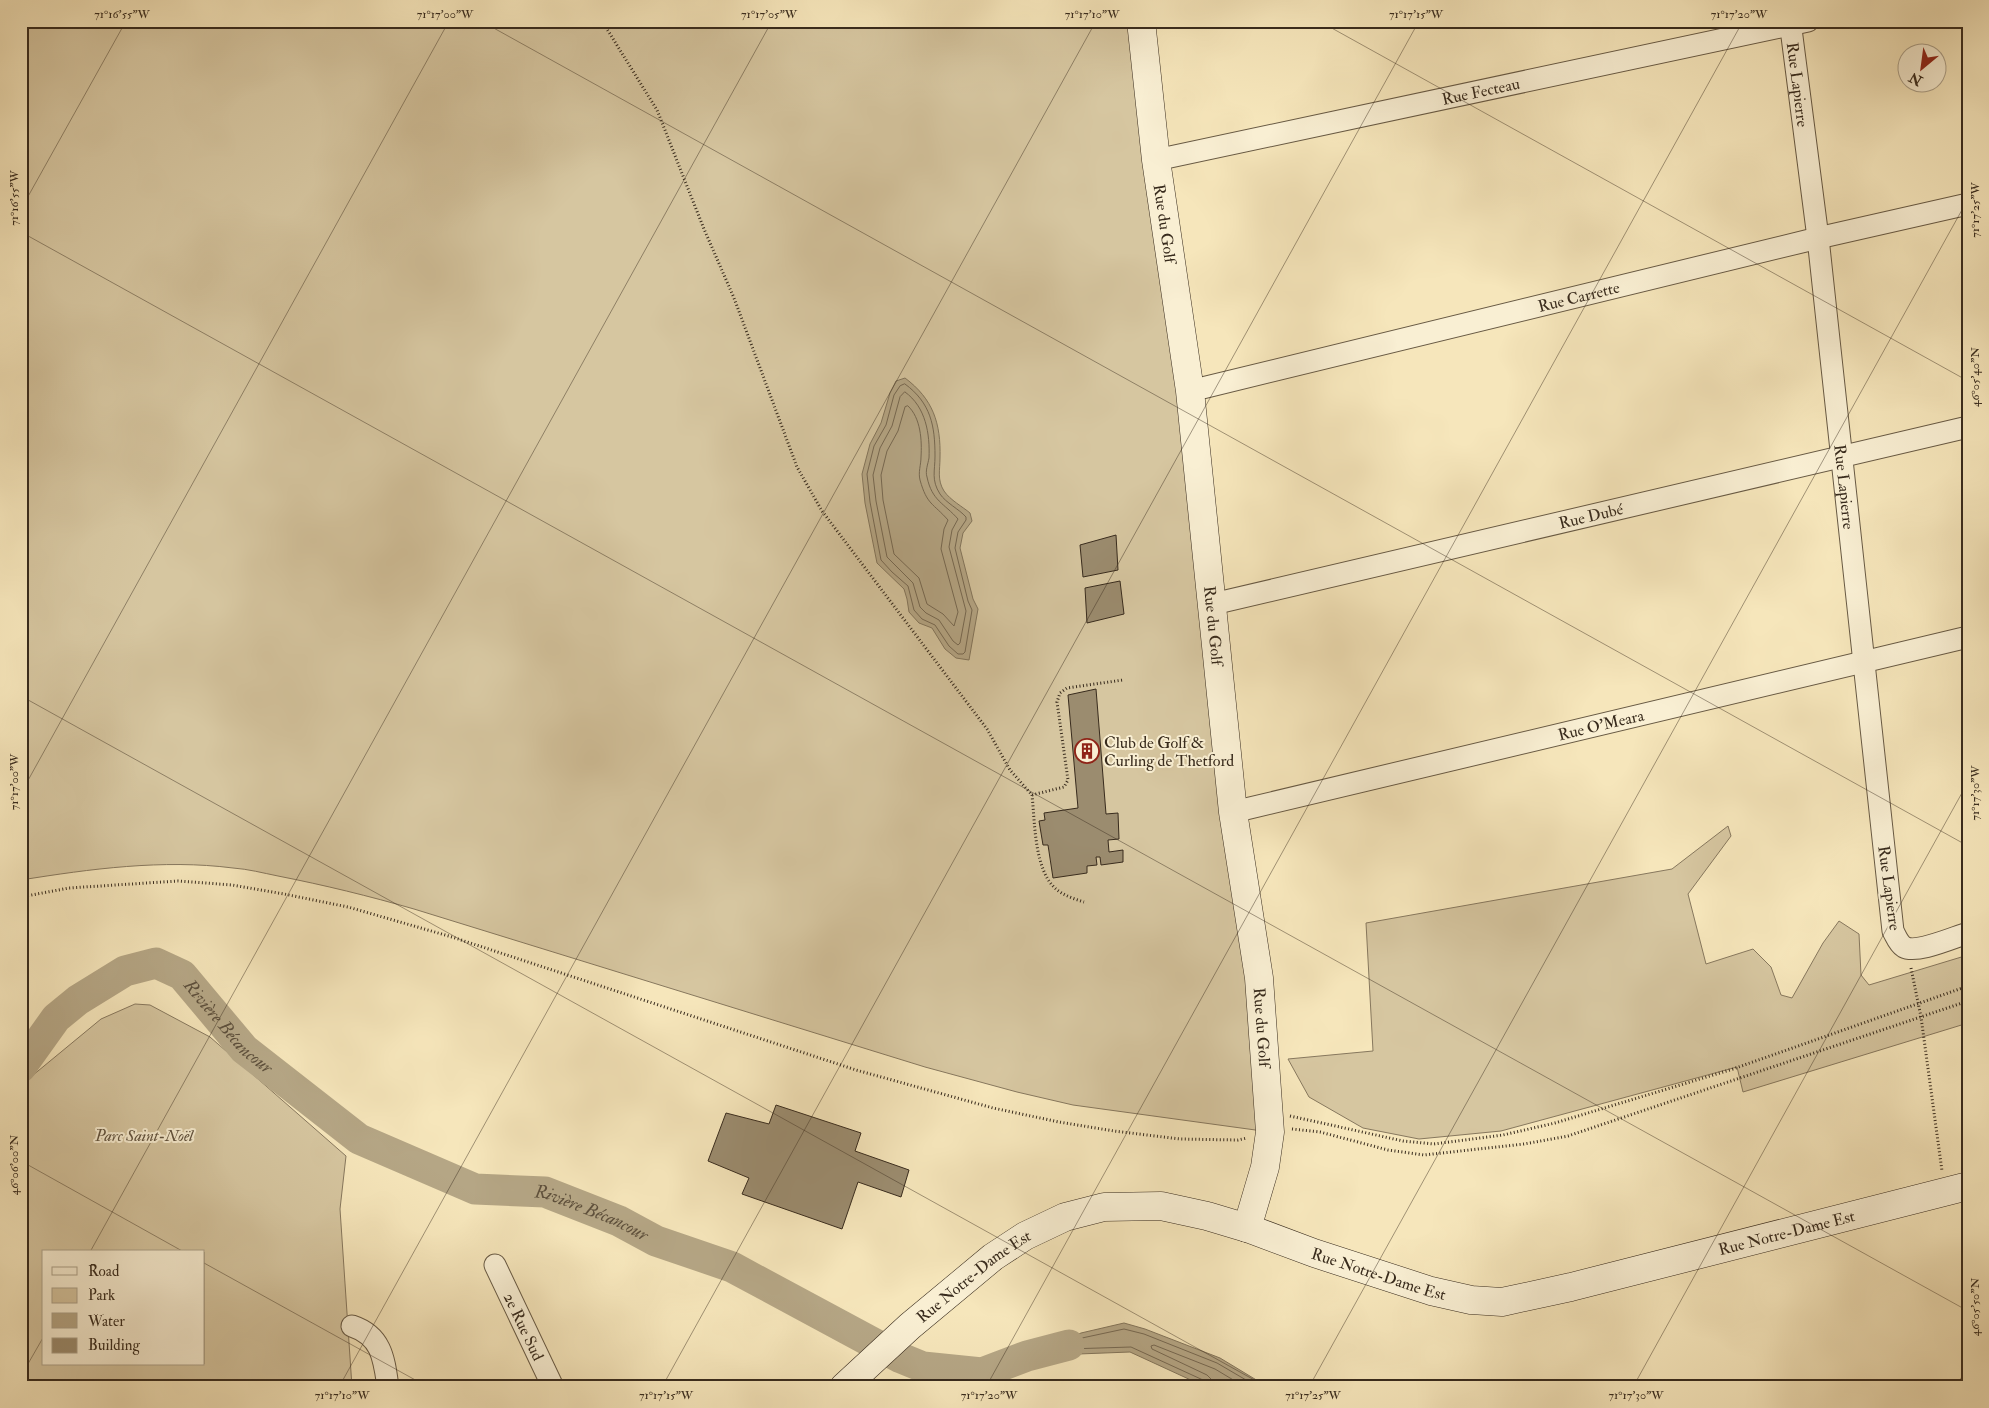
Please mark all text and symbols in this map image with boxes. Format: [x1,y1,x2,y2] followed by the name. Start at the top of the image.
[94,7,150,22] text: 71°16'55"W
[417,7,474,22] text: 71°17'00"W
[741,7,798,22] text: 71°17'05"W
[1065,7,1120,22] text: 71°17'10"W
[1389,7,1444,22] text: 71°17'15"W
[1711,7,1768,22] text: 71°17'20"W
[1782,41,1813,128] street label: Rue Lapierre
[1896,42,1946,92] north arrow
[1906,68,1926,90] text: N
[1440,74,1522,110] street label: Rue Fecteau
[7,170,22,226] text: 71°16'55"W
[1968,181,1983,238] text: 71°17'25"W
[1149,183,1180,267] street label: Rue du Golf
[1536,278,1622,317] street label: Rue Carrette
[1968,347,1983,407] text: 46°05'40"N
[1829,443,1858,531] street label: Rue Lapierre
[1557,499,1625,534] street label: Rue Dubé
[1199,585,1227,669] street label: Rue du Golf
[1556,705,1646,745] street label: Rue O'Meara
[1104,733,1234,771] place label: Club de Golf & Curling de Thetford
[1074,738,1100,764] building icon: Club de Golf & Curling de Thetford
[7,753,22,810] text: 71°17'00"W
[1968,765,1983,821] text: 71°17'30"W
[1872,845,1905,932] street label: Rue Lapierre
[178,974,278,1080] water label: Rivière Bécancour
[1249,987,1275,1071] street label: Rue du Golf
[94,1126,194,1146] park label: Parc Saint-Noël
[7,1135,22,1195] text: 46°06'00"N
[533,1181,653,1247] water label: Rivière Bécancour
[1716,1206,1857,1260] street label: Rue Notre-Dame Est
[913,1226,1034,1327] street label: Rue Notre-Dame Est
[1309,1244,1448,1305] street label: Rue Notre-Dame Est
[42,1250,205,1366] legend
[88,1262,120,1281] text: Road
[1968,1277,1983,1336] text: 46°05'50"N
[88,1286,115,1305] text: Park
[499,1290,548,1364] street label: 2e Rue Sud
[87,1312,125,1331] text: Water
[88,1336,140,1355] text: Building
[315,1388,370,1403] text: 71°17'10"W
[639,1388,694,1403] text: 71°17'15"W
[961,1388,1018,1403] text: 71°17'20"W
[1285,1388,1342,1403] text: 71°17'25"W
[1608,1388,1664,1403] text: 71°17'30"W

